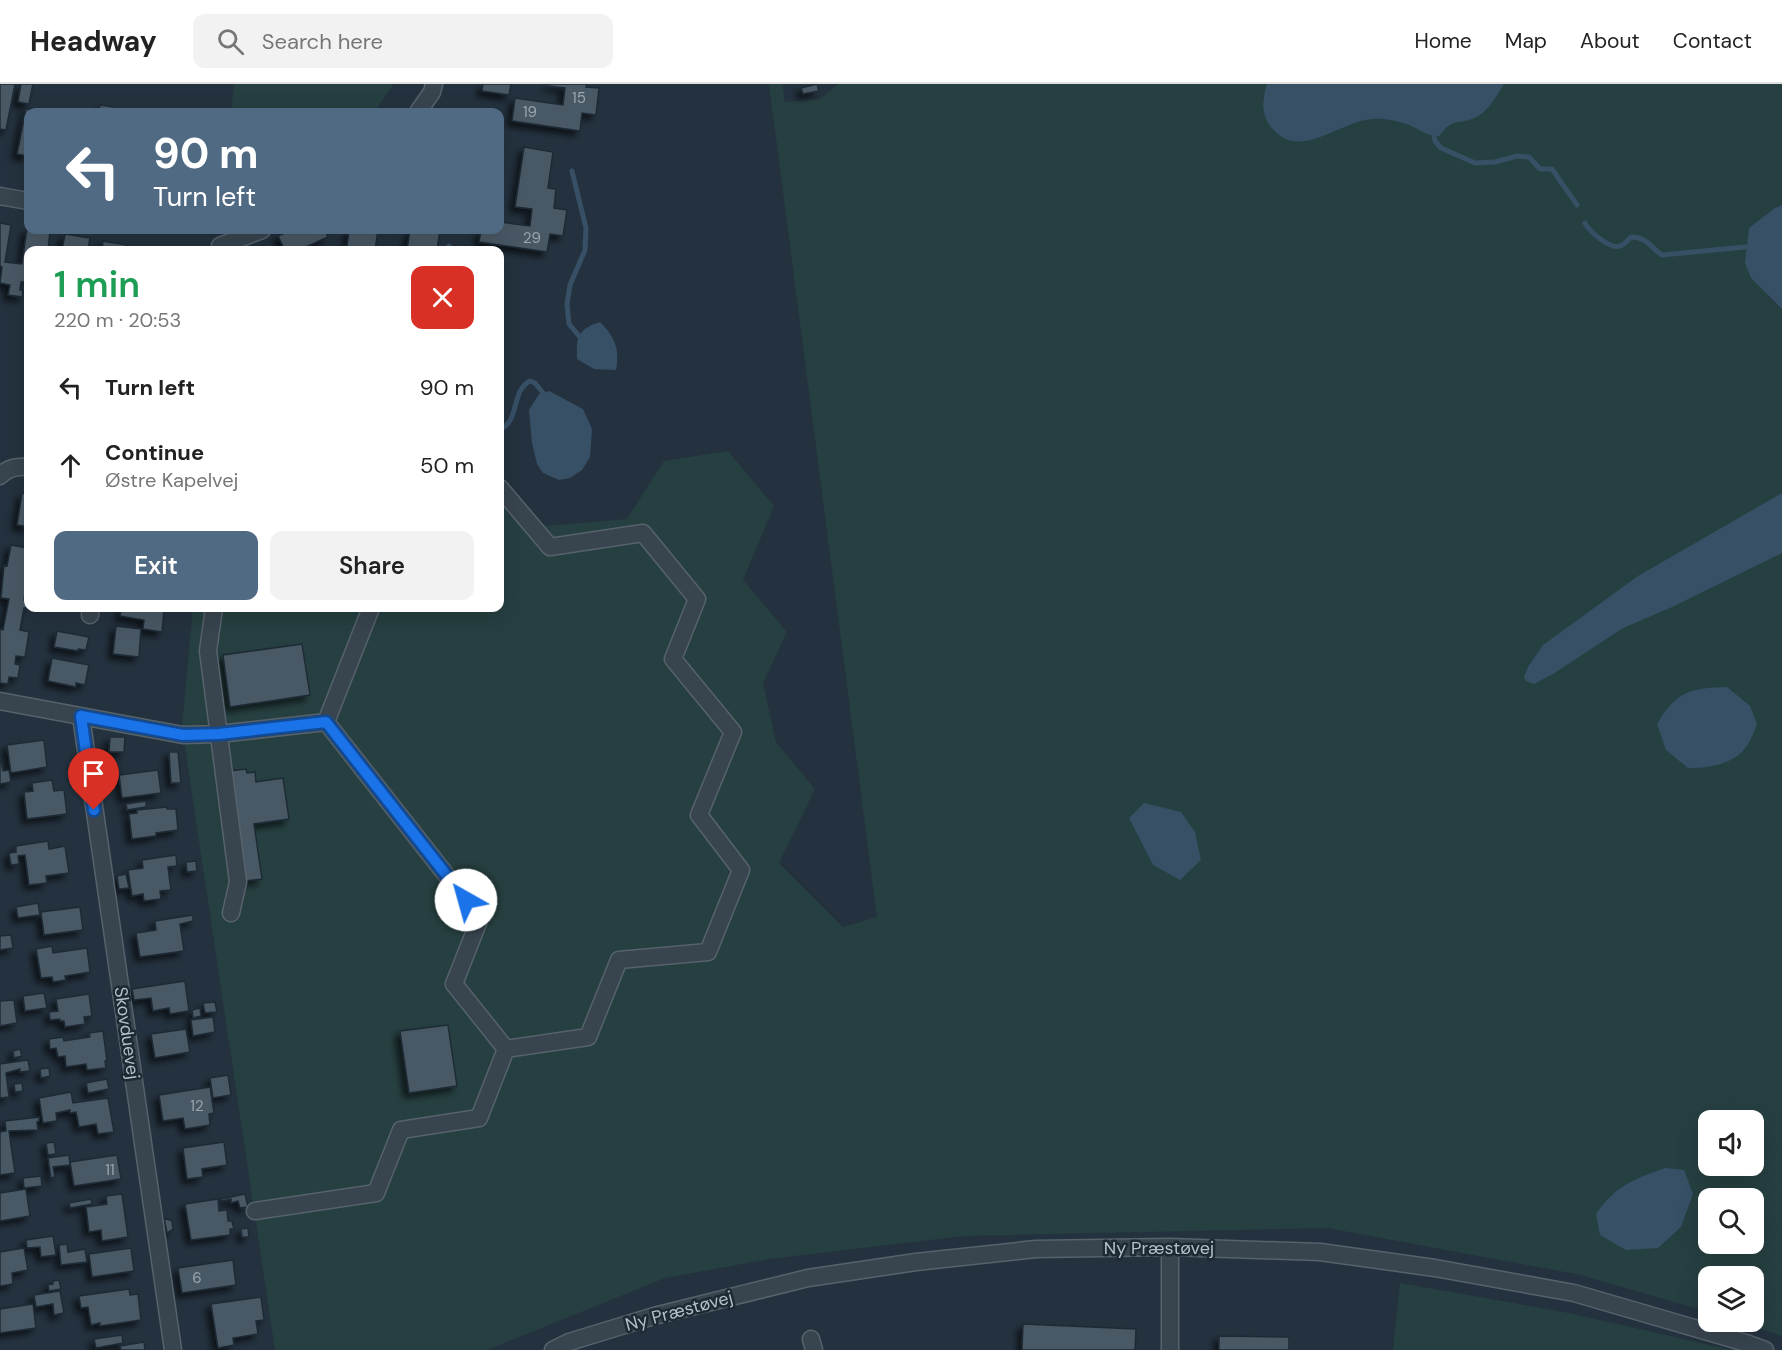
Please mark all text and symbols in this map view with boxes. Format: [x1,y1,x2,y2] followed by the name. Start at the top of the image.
[193,14,613,68] search box
[30,23,157,60] text: Headway
[214,25,247,58] icon: search
[262,27,383,56] text: Search here
[1414,27,1472,55] text: Home
[1505,27,1547,55] text: Map
[1580,27,1640,55] text: About
[1673,27,1752,55] text: Contact
[572,88,586,108] house number: 15
[523,102,537,122] house number: 19
[153,126,259,181] text: 90 m
[54,132,132,210] icon: left
[153,179,256,214] text: Turn left
[523,228,541,248] house number: 29
[54,261,140,308] text: 1 min
[411,266,474,329] button: close
[54,307,181,333] text: 220 m · 20:53
[54,371,87,404] icon: left
[105,373,195,402] text: Turn left
[420,373,474,402] text: 90 m
[105,438,204,467] text: Continue
[54,449,87,482] icon: ahead
[420,451,474,480] text: 50 m
[105,467,238,493] text: Østre Kapelvej
[54,531,258,600] button: Exit
[270,531,474,600] button: Share
[68,748,119,810] pin
[77,757,110,790] icon: arrive
[434,868,498,932] position arrow
[109,985,145,1081] street label: Skovduevej
[190,1096,204,1116] house number: 12
[1698,1110,1764,1332] map controls
[1698,1110,1764,1176] button: sound
[105,1160,115,1180] house number: 11
[1698,1188,1764,1254] button: search
[1104,1236,1214,1260] street label: Ny Præstøvej
[1698,1266,1764,1332] button: layers
[192,1268,202,1288] house number: 6
[623,1285,735,1337] street label: Ny Præstøvej

